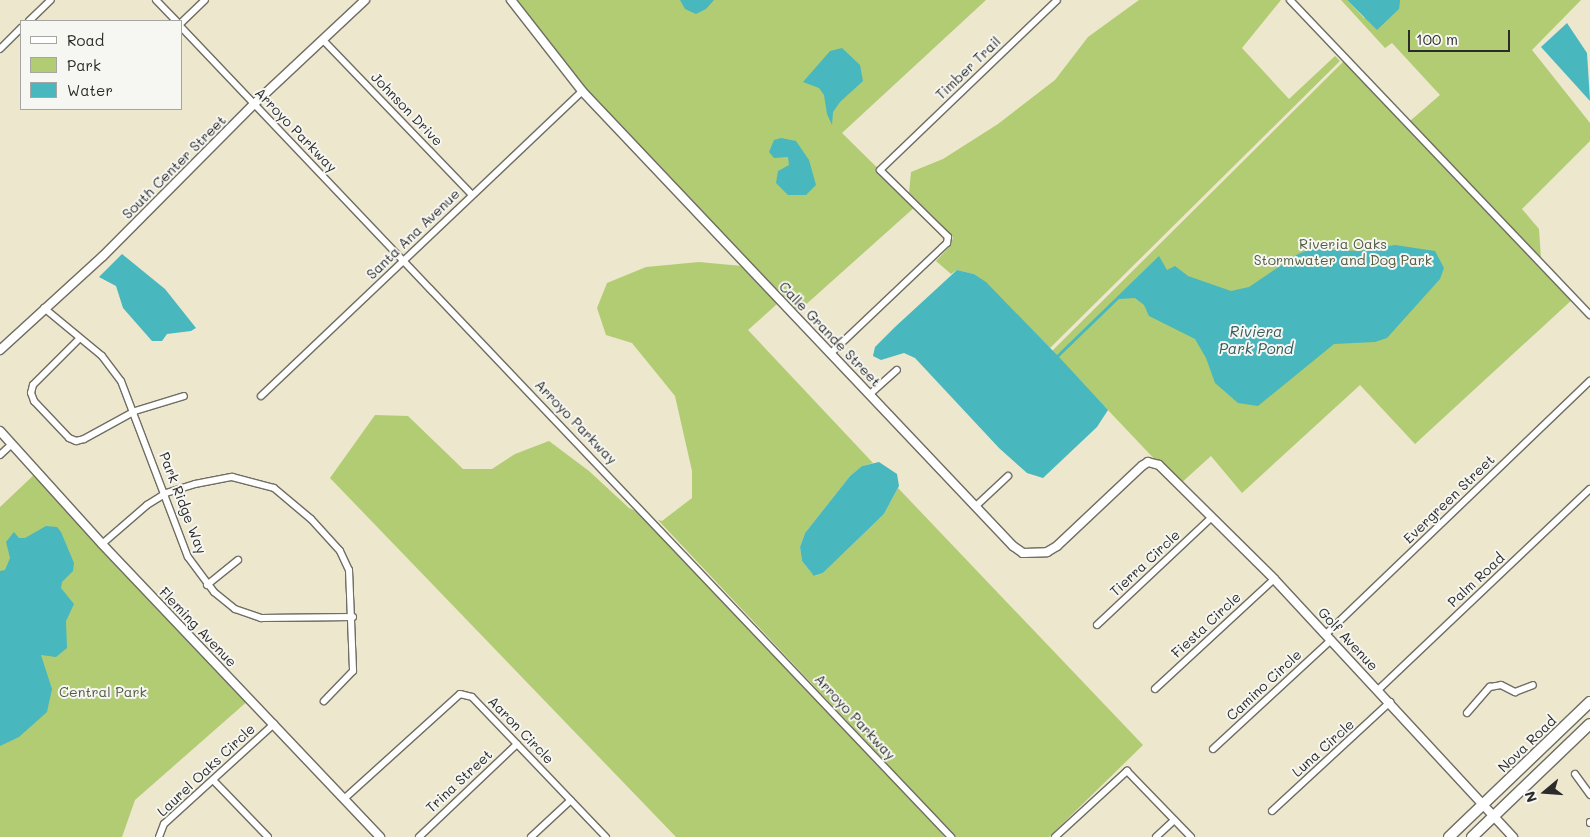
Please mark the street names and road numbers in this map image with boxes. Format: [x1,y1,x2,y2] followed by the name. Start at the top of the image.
[932,33,1004,103] street label: Timber Trail
[368,69,446,149] street label: Johnson Drive
[251,84,341,176] street label: Arroyo Parkway
[119,112,229,222] street label: South Center Street
[363,185,463,283] street label: Santa Ana Avenue
[776,278,884,390] street label: Calle Grande Street
[531,376,621,468] street label: Arroyo Parkway
[156,450,210,556] street label: Park Ridge Way
[1400,451,1498,547] street label: Evergreen Street
[1106,526,1184,600] street label: Tierra Circle
[1444,550,1508,610] street label: Palm Road
[156,584,240,670] street label: Fleming Avenue
[1168,589,1244,661] street label: Fiesta Circle
[1314,604,1382,674] street label: Golf Avenue
[1223,646,1305,724] street label: Camino Circle
[811,671,899,763] street label: Arroyo Parkway
[484,693,558,767] street label: Aaron Circle
[1495,712,1559,776] street label: Nova Road
[1289,716,1357,780] street label: Luna Circle
[154,720,258,820] street label: Laurel Oaks Circle
[422,746,496,816] street label: Trina Street

